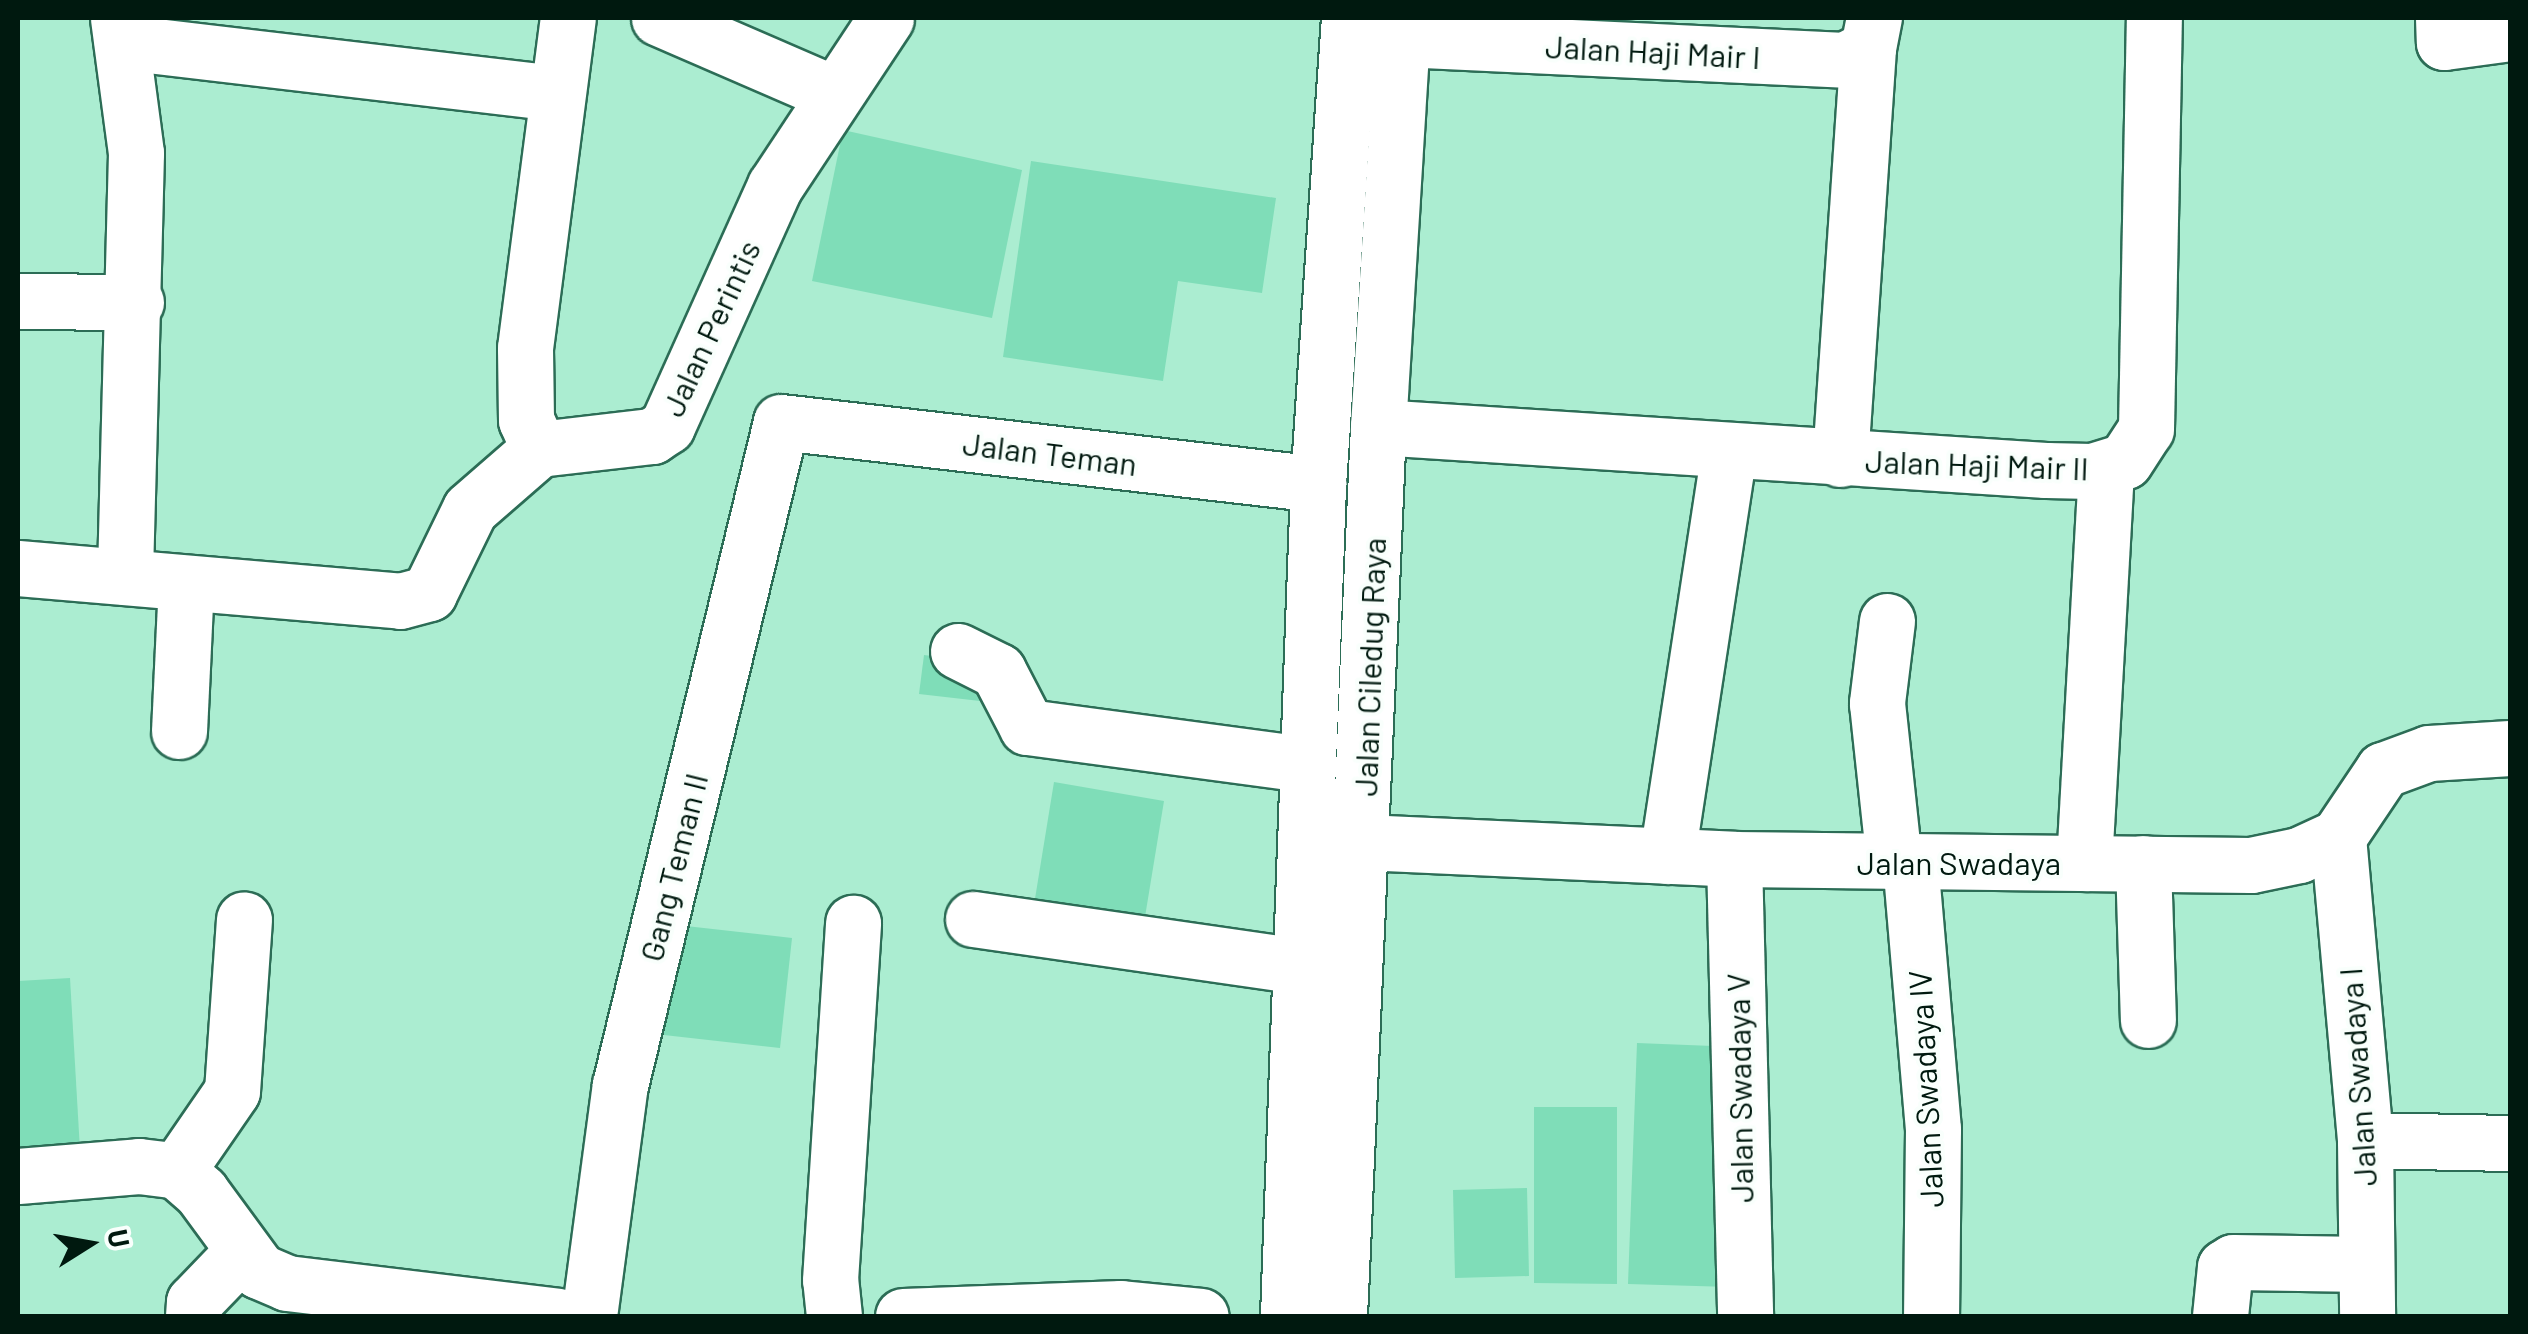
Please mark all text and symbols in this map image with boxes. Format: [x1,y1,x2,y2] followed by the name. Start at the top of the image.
[1544,26,1762,76] street label: Jalan Haji Mair I
[652,234,768,422] street label: Jalan Perintis
[961,423,1139,483] street label: Jalan Teman
[1864,441,2090,487] street label: Jalan Haji Mair II
[1345,537,1393,797] street label: Jalan Ciledug Raya
[631,769,715,965] street label: Gang Teman II
[1857,843,2061,881] street label: Jalan Swadaya
[2330,966,2384,1188] street label: Jalan Swadaya I
[1900,969,1950,1209] street label: Jalan Swadaya IV
[1718,973,1760,1203] street label: Jalan Swadaya V
[40,1194,140,1294] north arrow
[101,1226,138,1250] text: U

